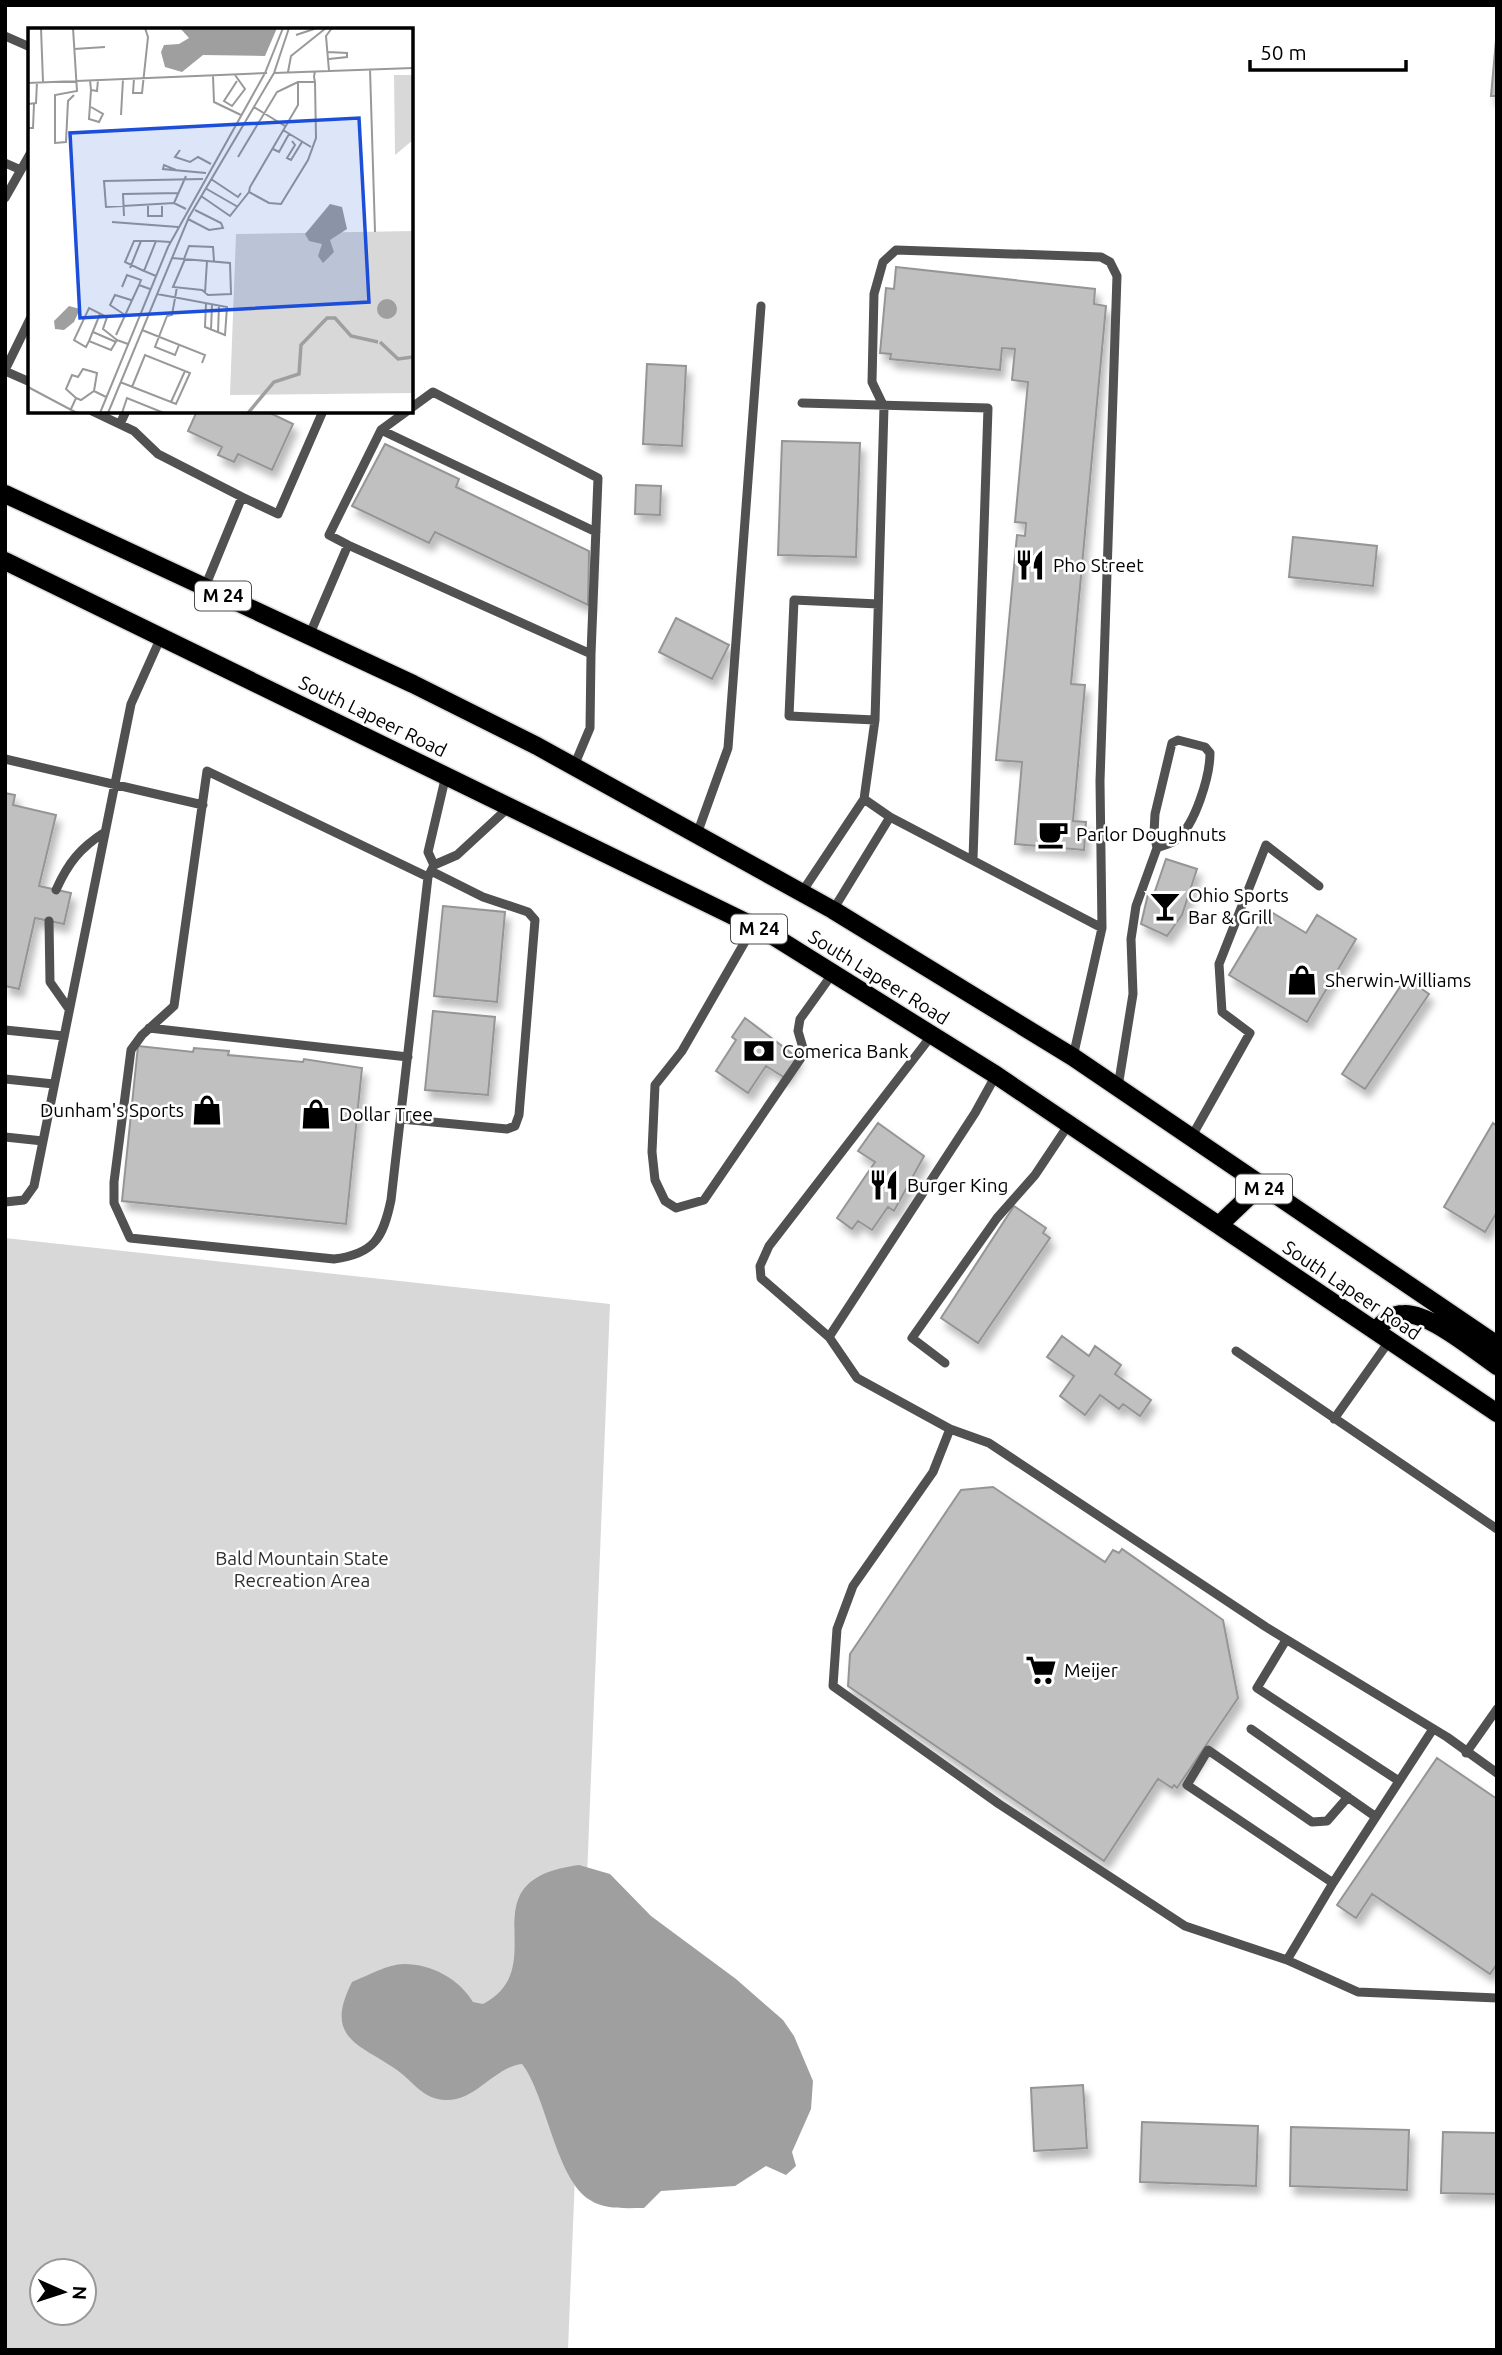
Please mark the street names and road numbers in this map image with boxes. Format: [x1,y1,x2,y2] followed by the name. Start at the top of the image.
[195,582,251,610] road number: M 24
[296,671,450,761] street label: South Lapeer Road
[731,914,787,944] road number: M 24
[805,925,953,1029] street label: South Lapeer Road
[1236,1174,1292,1204] road number: M 24
[1279,1236,1425,1344] street label: South Lapeer Road

